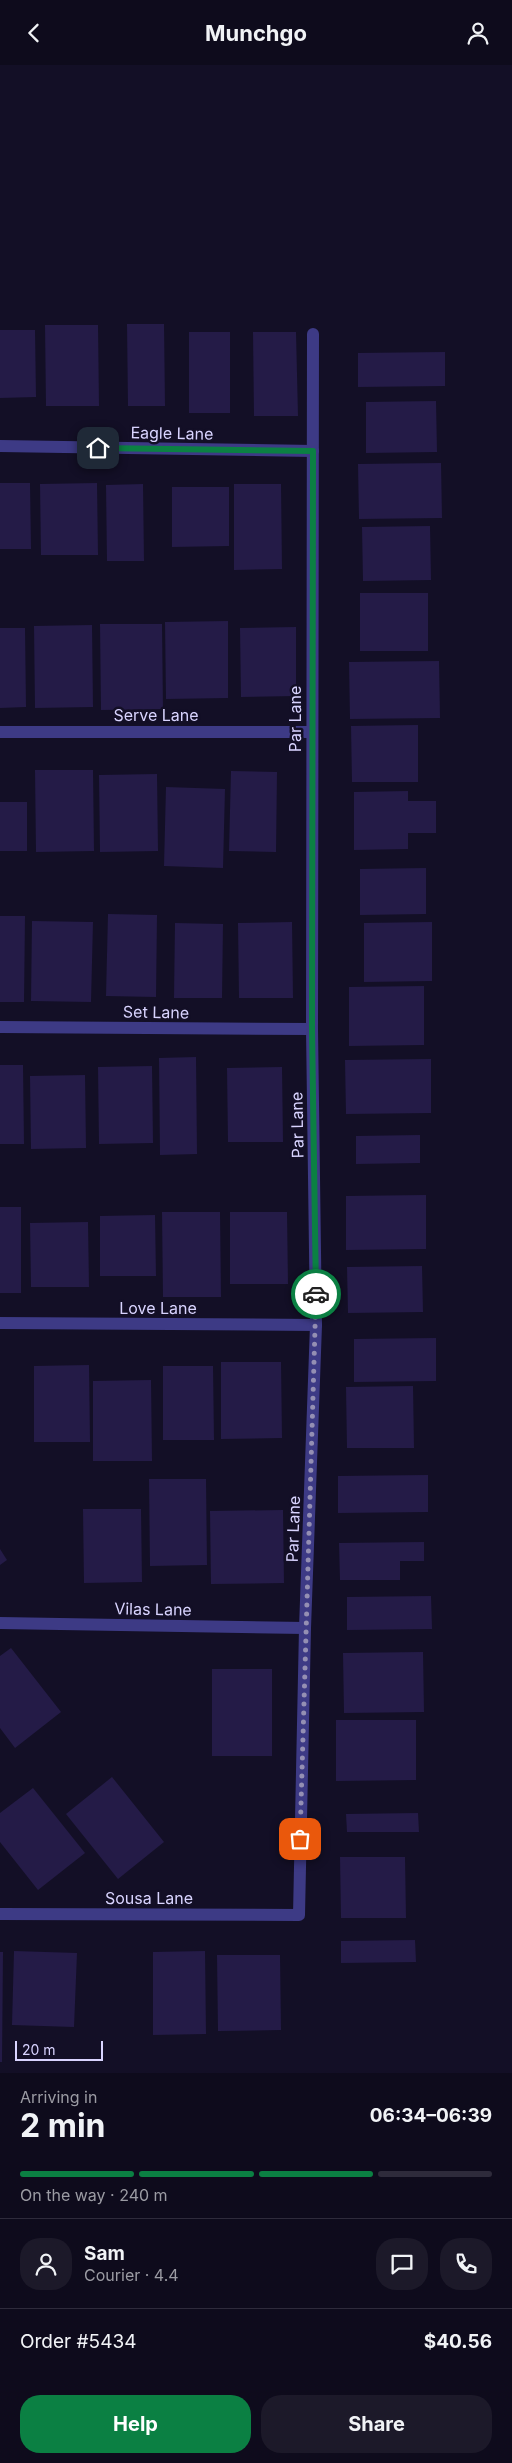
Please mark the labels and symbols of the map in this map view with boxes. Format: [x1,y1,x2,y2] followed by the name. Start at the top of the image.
[130,422,214,444] street label: Eagle Lane
[77,427,119,469] pin
[285,686,305,752] street label: Par Lane
[113,705,199,725] street label: Serve Lane
[123,1001,189,1023] street label: Set Lane
[286,1092,308,1158] street label: Par Lane
[291,1269,341,1319] courier
[119,1298,197,1318] street label: Love Lane
[282,1495,304,1563] street label: Par Lane
[114,1598,192,1620] street label: Vilas Lane
[279,1818,321,1860] pin
[105,1888,193,1908] street label: Sousa Lane
[15,2038,102,2061] scale bar

